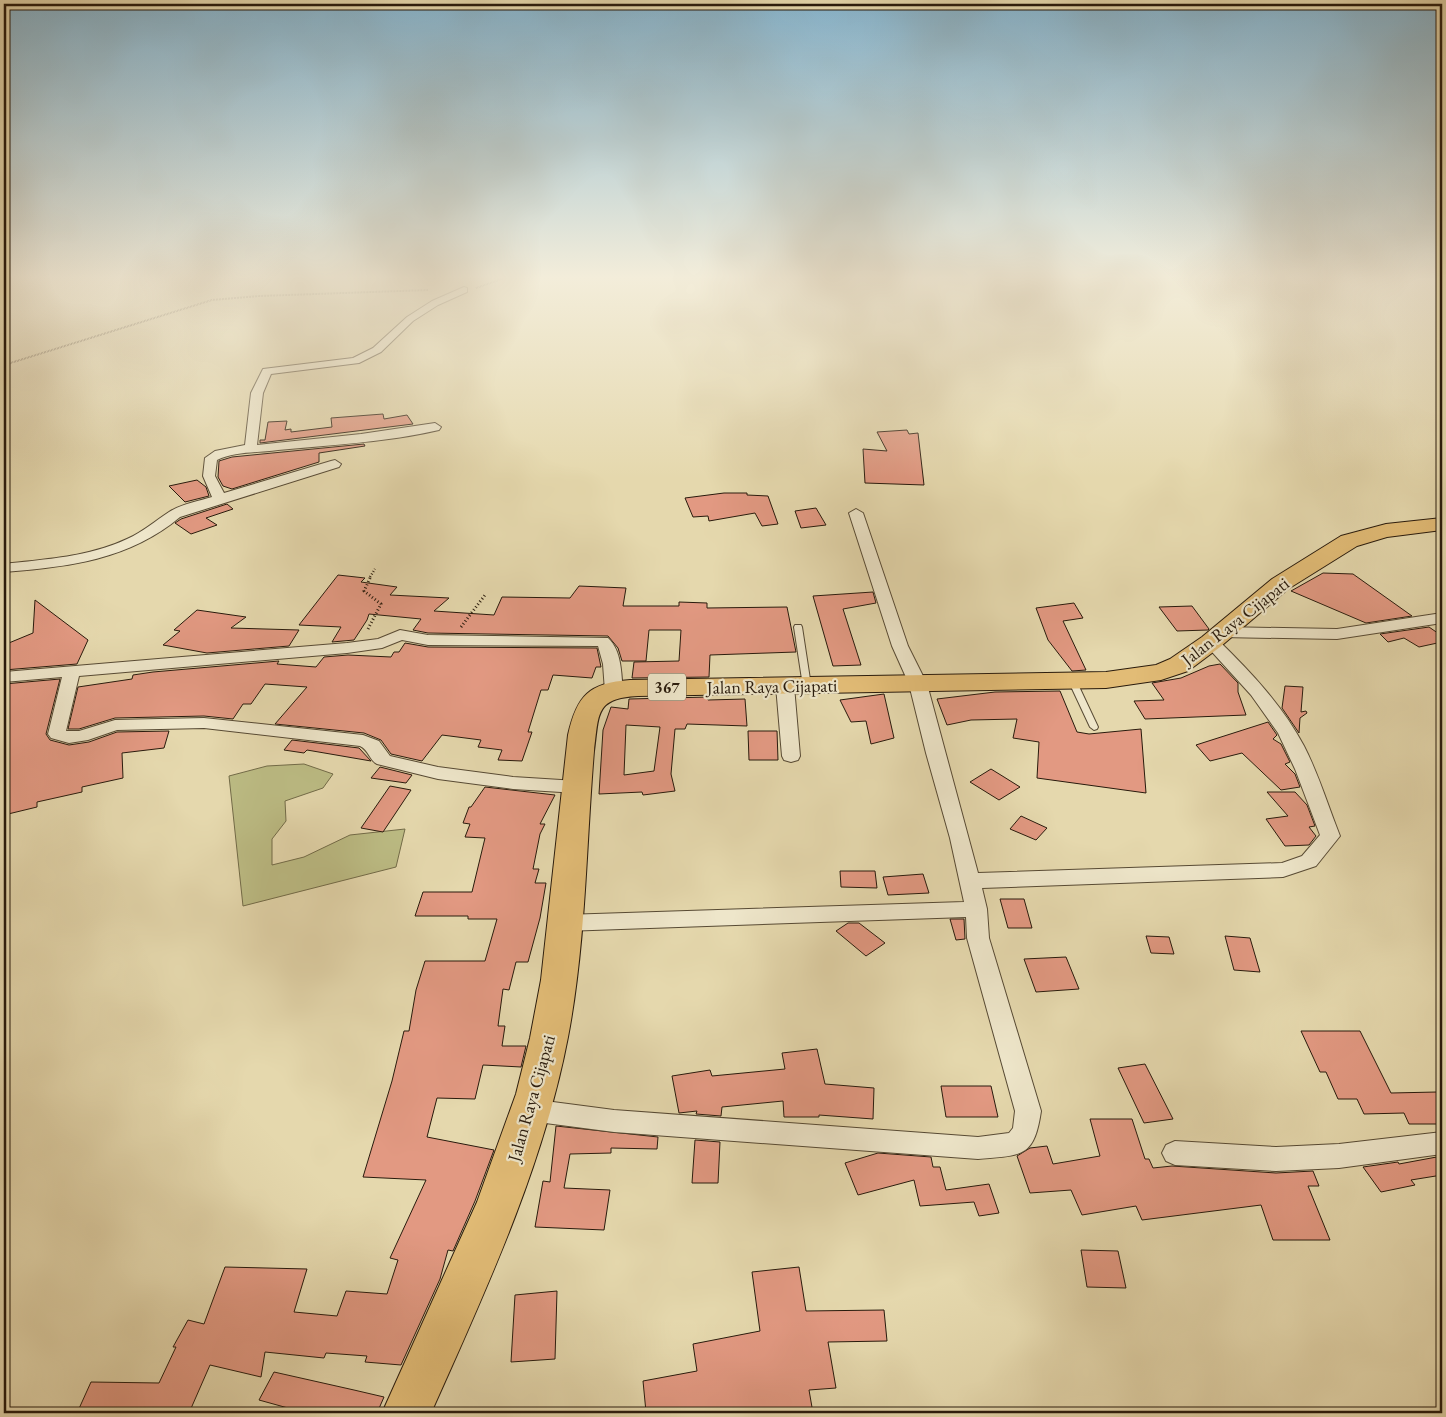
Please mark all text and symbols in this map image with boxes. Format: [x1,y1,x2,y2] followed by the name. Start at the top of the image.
[1175,571,1294,672] street label: Jalan Raya Cijapati
[704,673,838,699] street label: Jalan Raya Cijapati
[648,674,686,700] road number: 367
[501,1031,560,1166] street label: Jalan Raya Cijapati

